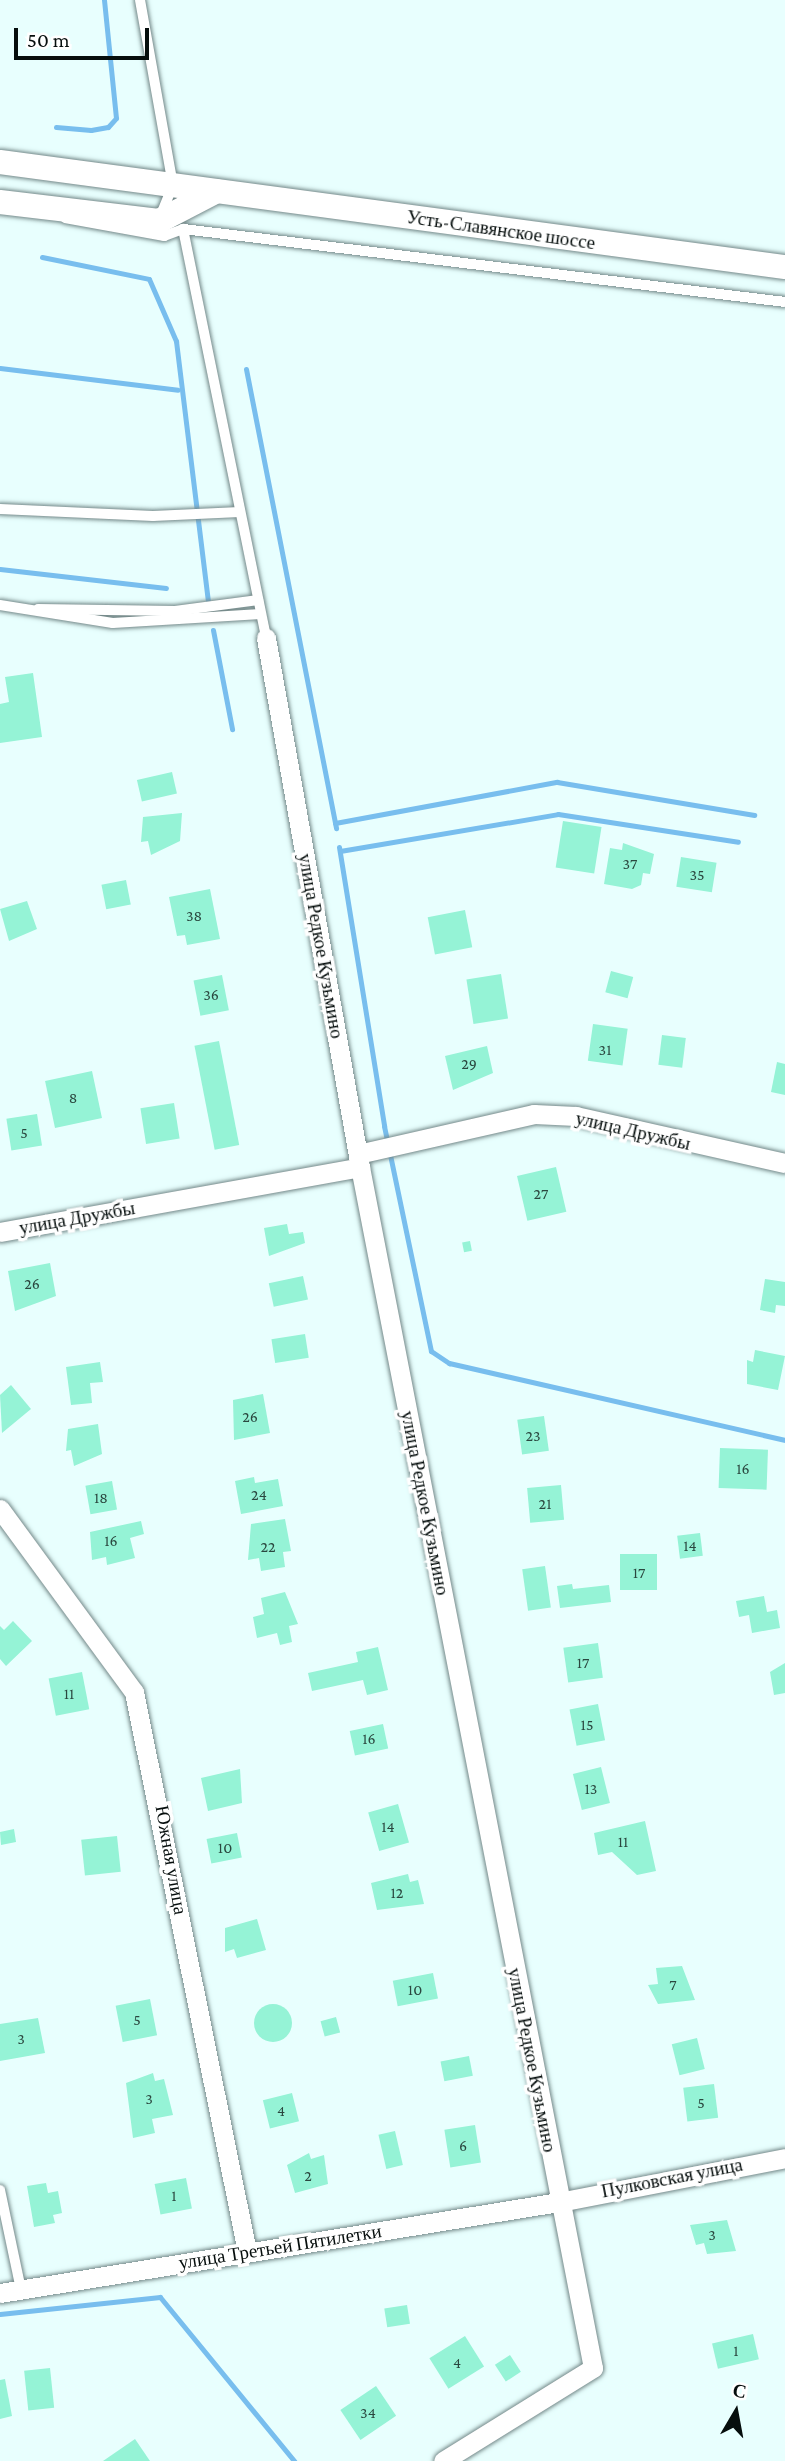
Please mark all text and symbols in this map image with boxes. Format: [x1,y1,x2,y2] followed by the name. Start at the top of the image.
[18,14,152,58] scale bar
[27,28,70,52] text: 50 m
[405,205,597,255] street label: Усть-Славянское шоссе
[294,852,348,1040] street label: улица Редкое Кузьмино
[623,854,637,874] house number: 37
[689,865,705,885] house number: 35
[186,906,202,926] house number: 38
[203,985,219,1005] house number: 36
[599,1040,611,1060] house number: 31
[461,1054,477,1074] house number: 29
[69,1088,77,1108] house number: 8
[573,1107,693,1155] street label: улица Дружбы
[20,1123,28,1143] house number: 5
[534,1184,548,1204] house number: 27
[17,1197,137,1239] street label: улица Дружбы
[24,1274,40,1294] house number: 26
[242,1407,258,1427] house number: 26
[396,1409,454,1597] street label: улица Редкое Кузьмино
[525,1426,541,1446] house number: 23
[736,1459,750,1479] house number: 16
[251,1485,267,1505] house number: 24
[94,1488,108,1508] house number: 18
[539,1494,551,1514] house number: 21
[104,1531,118,1551] house number: 16
[683,1536,697,1556] house number: 14
[260,1537,276,1557] house number: 22
[633,1563,645,1583] house number: 17
[577,1653,589,1673] house number: 17
[64,1684,74,1704] house number: 11
[581,1715,593,1735] house number: 15
[362,1729,376,1749] house number: 16
[585,1779,597,1799] house number: 13
[150,1804,192,1916] street label: Южная улица
[381,1817,395,1837] house number: 14
[618,1832,628,1852] house number: 11
[218,1838,232,1858] house number: 10
[391,1883,403,1903] house number: 12
[503,1966,561,2154] street label: улица Редкое Кузьмино
[669,1975,677,1995] house number: 7
[408,1980,422,2000] house number: 10
[133,2010,141,2030] house number: 5
[17,2029,25,2049] house number: 3
[145,2089,153,2109] house number: 3
[697,2093,705,2113] house number: 5
[277,2101,285,2121] house number: 4
[459,2136,467,2156] house number: 6
[599,2153,745,2203] street label: Пулковская улица
[304,2166,312,2186] house number: 2
[171,2186,177,2206] house number: 1
[177,2220,383,2274] street label: улица Третьей Пятилетки
[708,2225,716,2245] house number: 3
[733,2341,739,2361] house number: 1
[453,2353,461,2373] house number: 4
[701,2377,771,2447] north arrow
[731,2379,748,2402] text: С
[360,2403,376,2423] house number: 34

